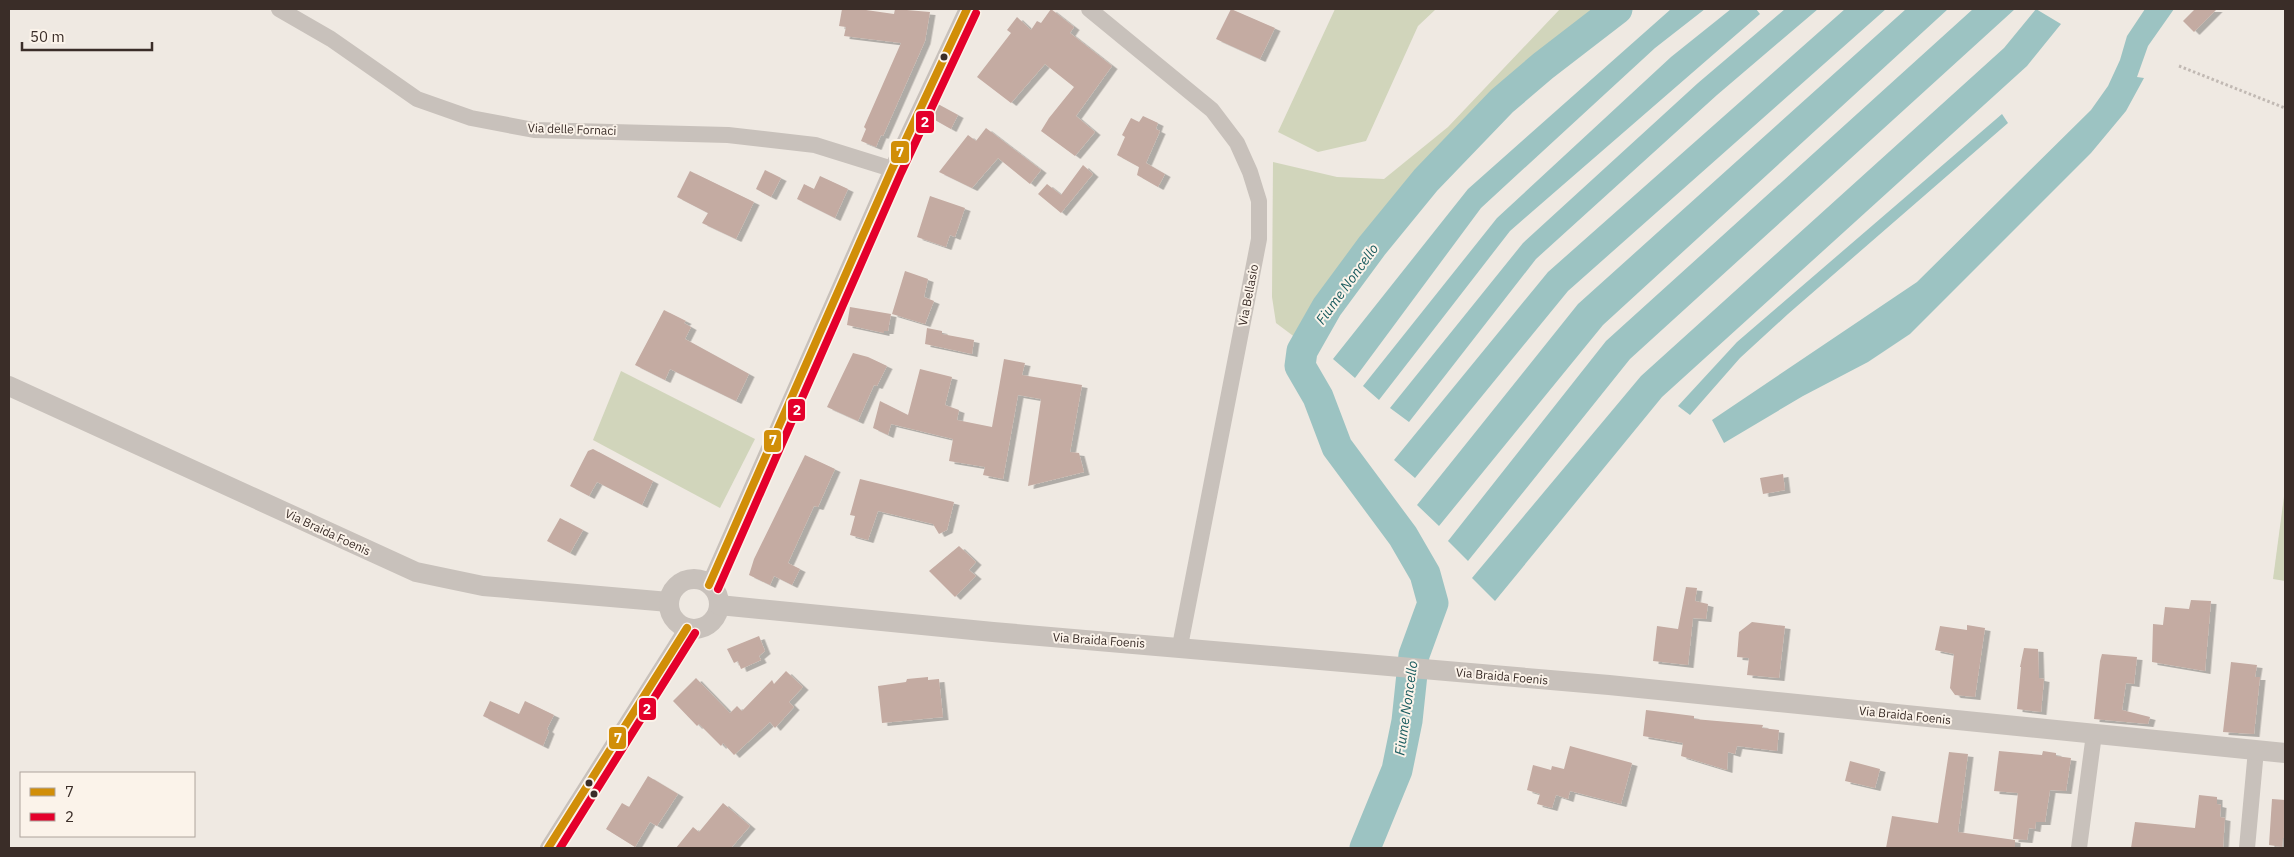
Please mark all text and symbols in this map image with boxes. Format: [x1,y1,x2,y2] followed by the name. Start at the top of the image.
[22,20,152,52] scale bar
[30,27,65,46] text: 50 m
[939,52,949,62] unlabelled marker
[915,110,935,134] line badge: 2
[921,113,929,131] text: 2
[527,120,617,138] street label: Via delle Fornaci
[890,140,910,164] line badge: 7
[896,143,904,161] text: 7
[1312,240,1383,328] water label: Fiume Noncello
[1235,263,1261,327] street label: Via Bellasio
[787,398,806,422] line badge: 2
[793,401,801,419] text: 2
[763,429,782,453] line badge: 7
[769,431,777,449] text: 7
[283,506,373,558] street label: Via Braida Foenis
[1052,629,1146,651] street label: Via Braida Foenis
[1390,659,1422,757] water label: Fiume Noncello
[1455,664,1549,688] street label: Via Braida Foenis
[638,697,657,721] line badge: 2
[643,700,651,718] text: 2
[1858,703,1952,727] street label: Via Braida Foenis
[608,726,627,750] line badge: 7
[614,729,622,747] text: 7
[20,772,195,837] legend
[584,778,594,788] unlabelled marker
[65,782,74,801] text: 7
[589,789,599,799] unlabelled marker
[65,807,74,826] text: 2

